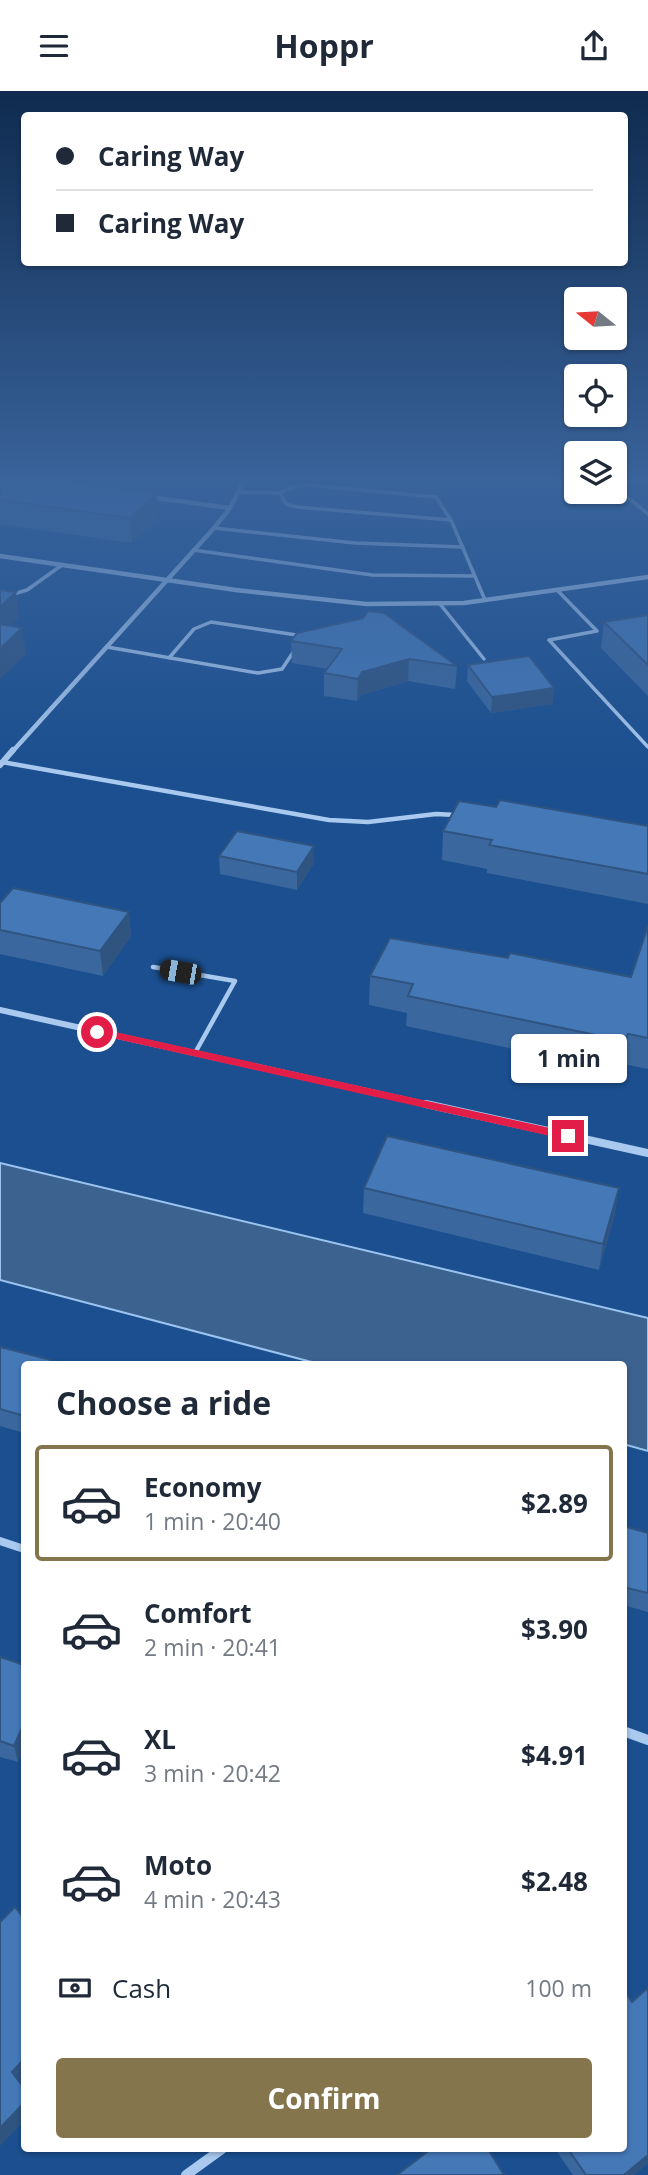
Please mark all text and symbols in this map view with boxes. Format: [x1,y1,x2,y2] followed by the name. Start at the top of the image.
[274,24,374,67] text: Hoppr
[35,27,73,65] icon: menu
[575,27,613,65] icon: share
[98,138,244,174] text: Caring Way
[98,205,244,241] text: Caring Way
[564,287,626,350] north arrow
[564,287,627,504] map controls
[564,364,627,427] button: locate
[564,441,627,504] button: layers
[158,958,203,986] car
[81,1016,113,1048] route start
[510,1035,626,1083] callout: 1 min
[537,1042,601,1074] text: 1 min
[552,1120,584,1152] route end
[56,1381,271,1424] text: Choose a ride
[144,1469,262,1505] text: Economy
[60,1472,123,1535] icon: car
[521,1485,588,1521] text: $2.89
[144,1505,281,1537] text: 1 min · 20:40
[144,1595,251,1631] text: Comfort
[60,1598,123,1661] icon: car
[521,1611,588,1647] text: $3.90
[144,1631,281,1663] text: 2 min · 20:41
[144,1721,176,1757] text: XL
[60,1724,123,1787] icon: car
[521,1737,588,1773] text: $4.91
[144,1757,281,1789] text: 3 min · 20:42
[144,1847,212,1883] text: Moto
[60,1850,123,1913] icon: car
[521,1863,588,1899] text: $2.48
[144,1883,281,1915] text: 4 min · 20:43
[56,1969,94,2007] icon: cash
[112,1970,171,2006] text: Cash
[525,1972,592,2004] text: 100 m
[56,2058,592,2138] button: Confirm

